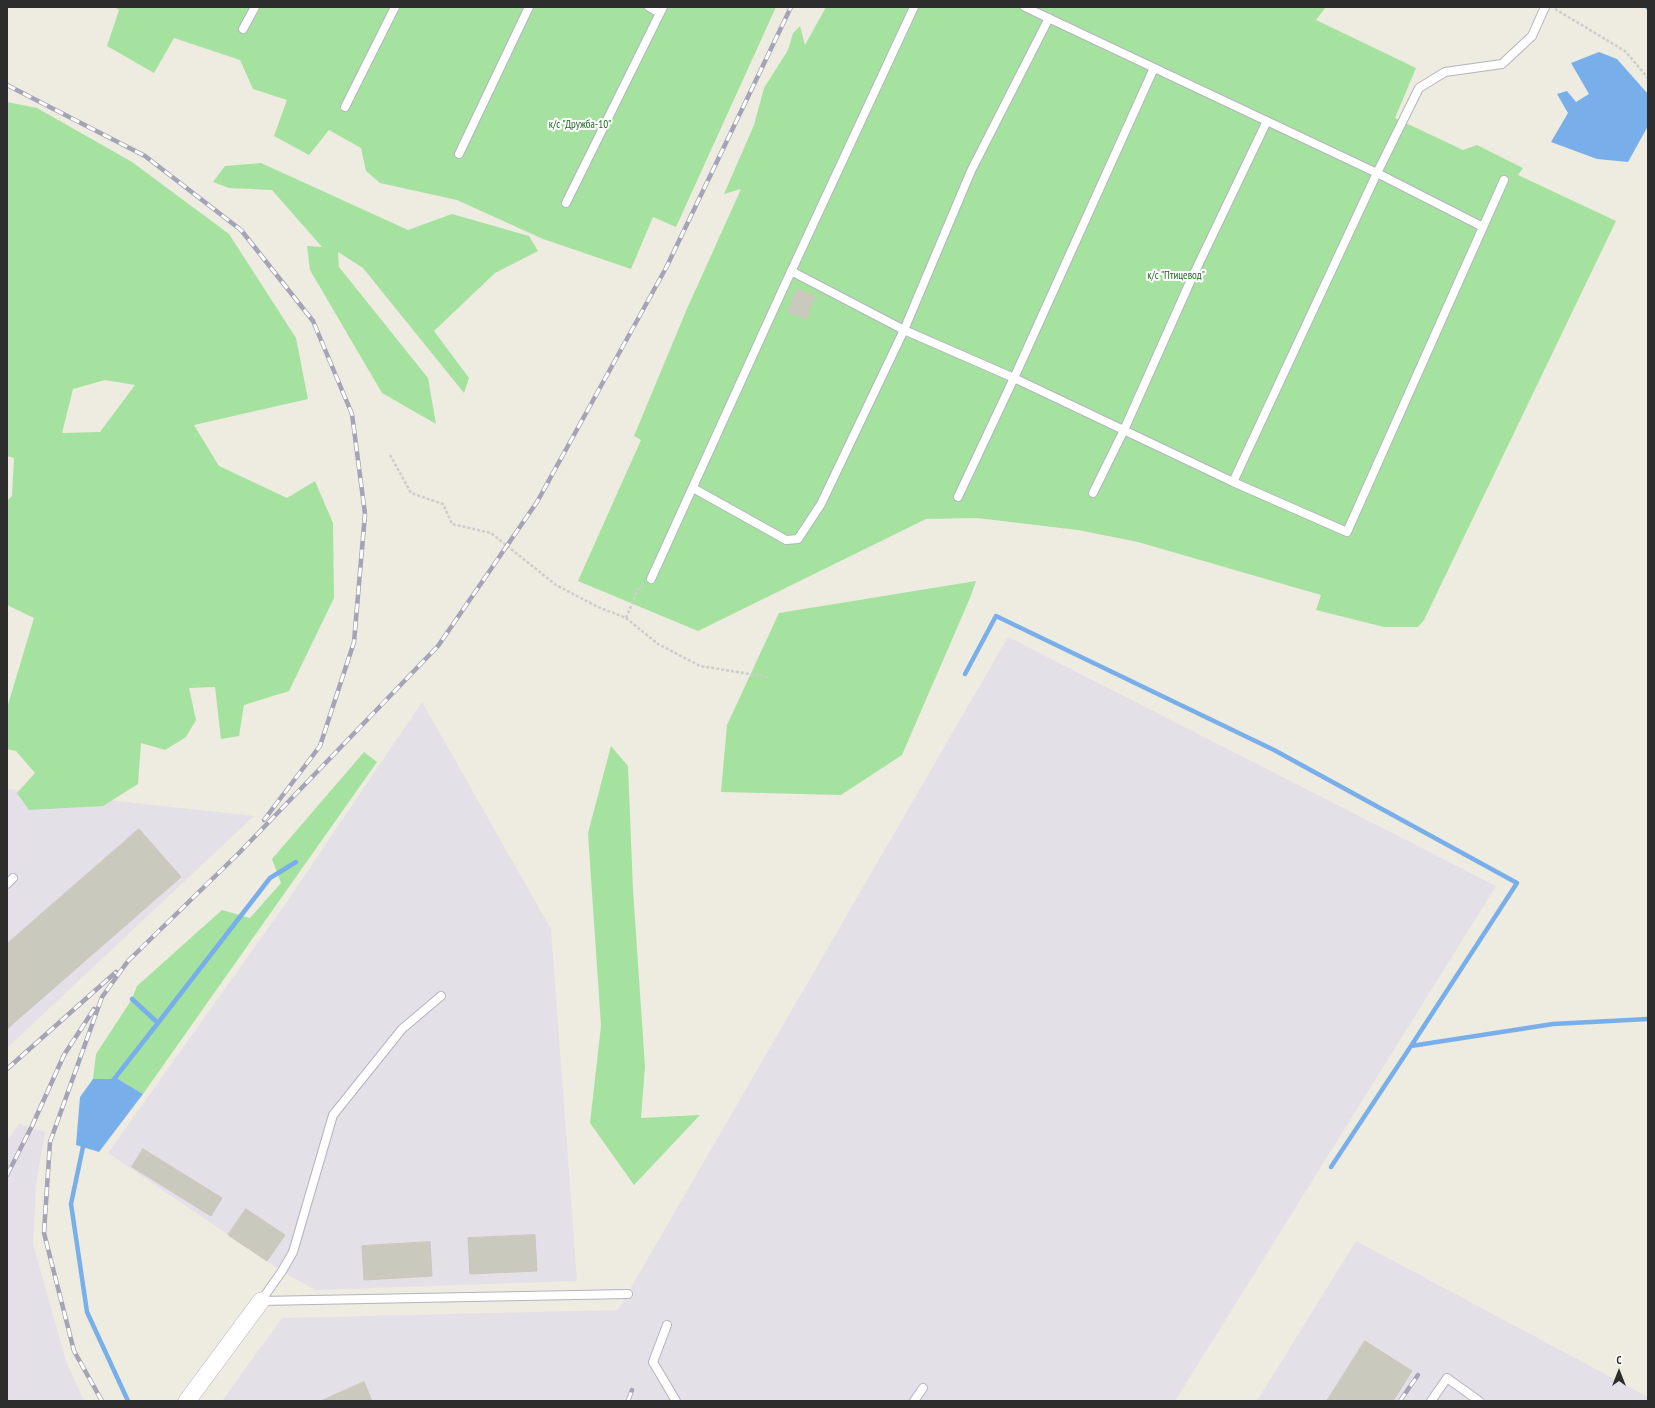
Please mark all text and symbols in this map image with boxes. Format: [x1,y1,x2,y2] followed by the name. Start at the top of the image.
[549,118,611,132] park label: к/с "Дружба-10"
[1147,269,1205,283] park label: к/с "Птицевод"
[1599,1352,1639,1392] north arrow
[1616,1353,1622,1367] text: С

